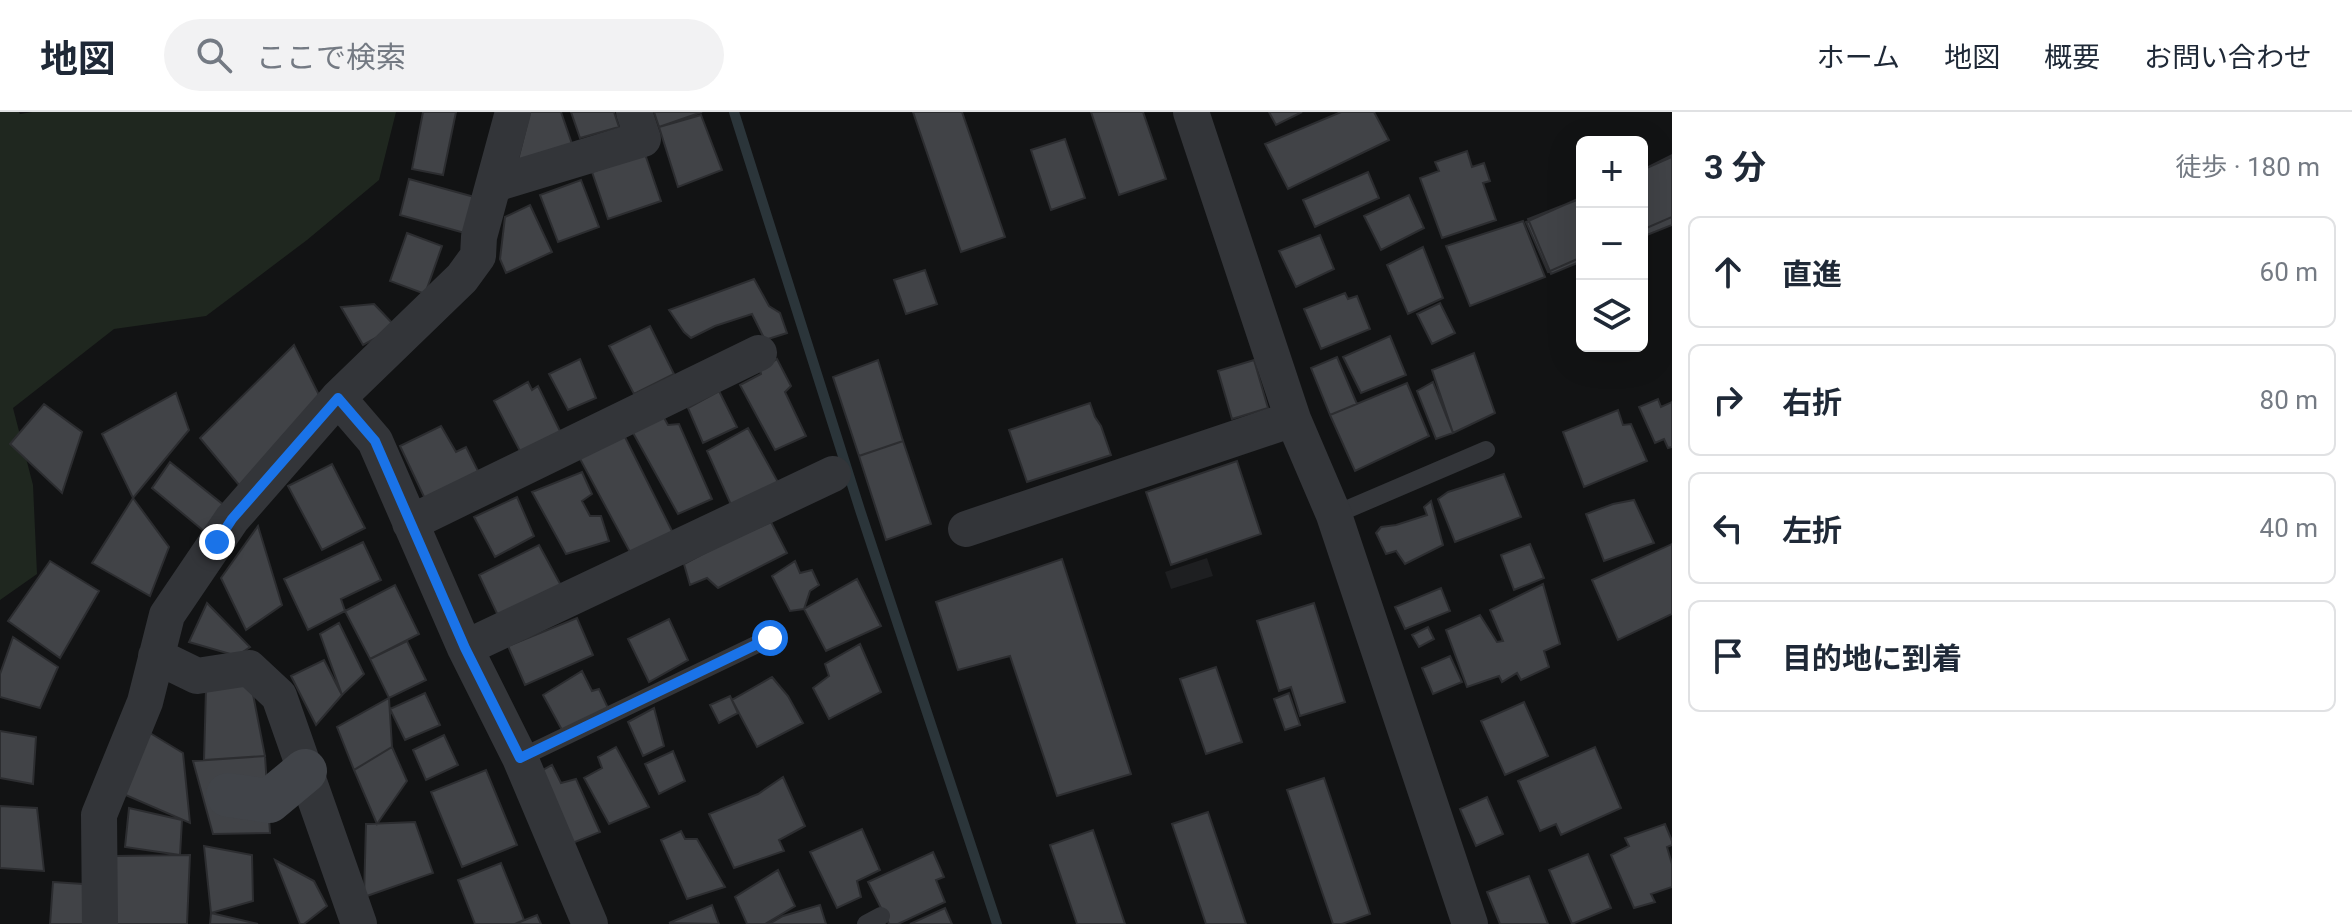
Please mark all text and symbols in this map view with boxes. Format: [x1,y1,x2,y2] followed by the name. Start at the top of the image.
[164,19,724,91] search box
[192,33,236,77] icon: search
[40,37,116,81] text: 地図
[256,40,406,75] text: ここで検索
[1817,41,1900,74] text: ホーム
[1944,41,2000,74] text: 地図
[2044,41,2100,74] text: 概要
[2144,41,2312,74] text: お問い合わせ
[1576,136,1648,352] map controls
[1576,136,1648,208] button: +
[1704,147,1766,187] text: 3 分
[2175,152,2320,182] text: 徒歩 · 180 m
[1576,208,1648,280] button: −
[1706,250,1750,294] icon: ahead
[1782,257,1842,292] text: 直進
[2260,257,2318,287] text: 60 m
[1576,280,1648,352] button: layers
[1706,378,1750,422] icon: right
[1782,385,1842,420] text: 右折
[2260,385,2318,415] text: 80 m
[1706,506,1750,550] icon: left
[1782,513,1842,548] text: 左折
[2260,513,2318,543] text: 40 m
[199,524,235,560] route end
[752,620,788,656] route start
[1706,634,1750,678] icon: arrive
[1782,641,1962,676] text: 目的地に到着

